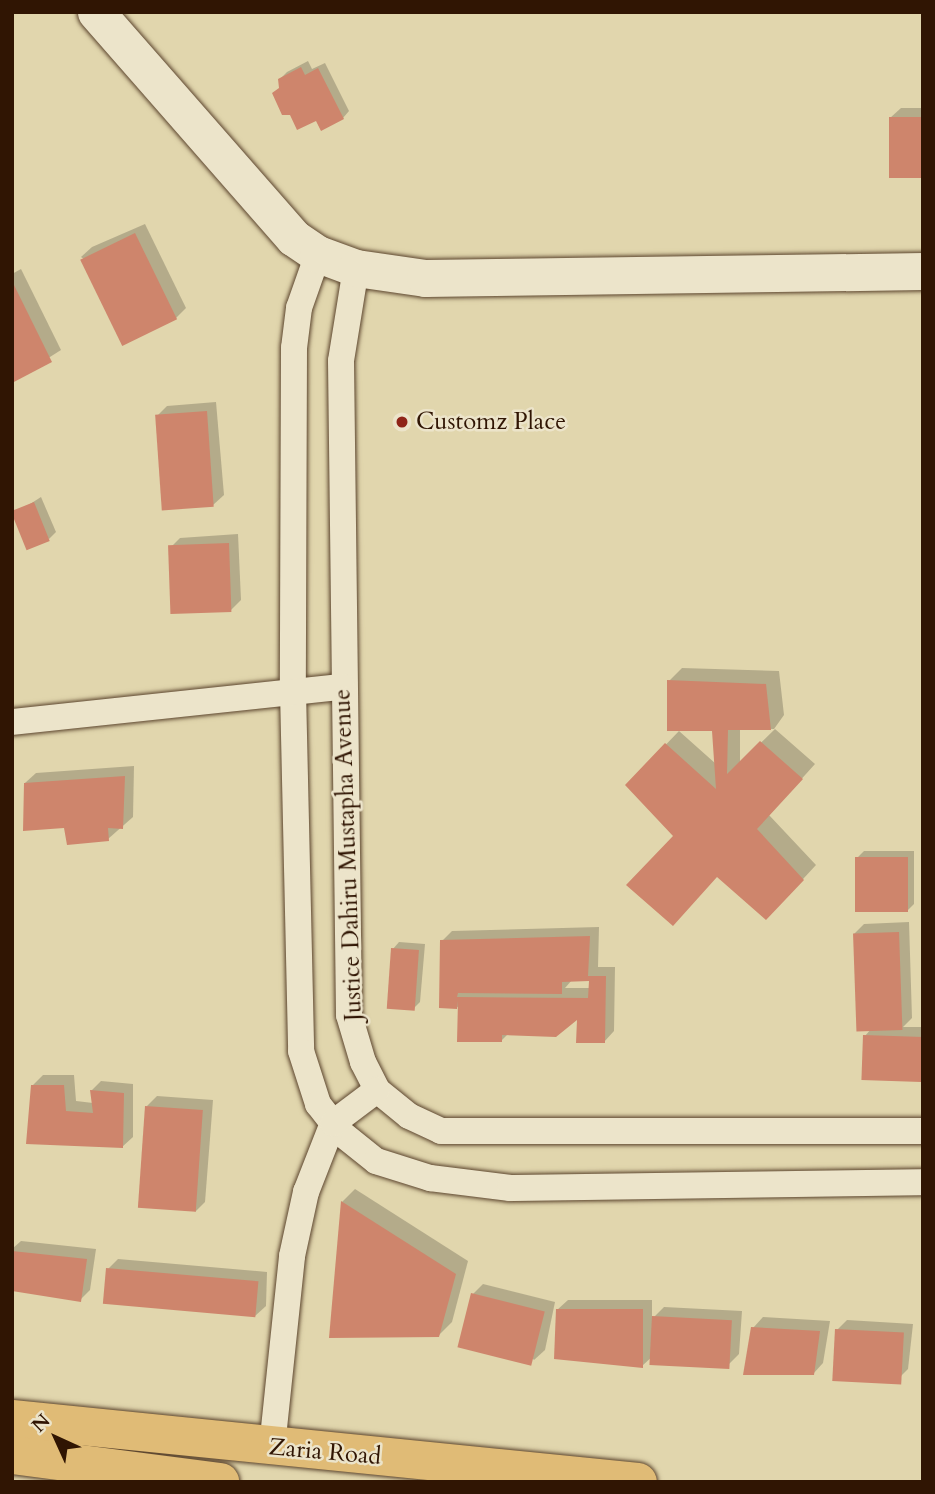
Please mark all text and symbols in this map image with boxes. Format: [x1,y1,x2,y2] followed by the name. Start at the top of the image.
[416,408,566,436] place label: Customz Place
[394,414,410,430] marker: Customz Place
[328,688,368,1022] street label: Justice Dahiru Mustapha Avenue
[21,1403,91,1473] north arrow
[26,1408,56,1438] text: N
[268,1433,382,1471] street label: Zaria Road

